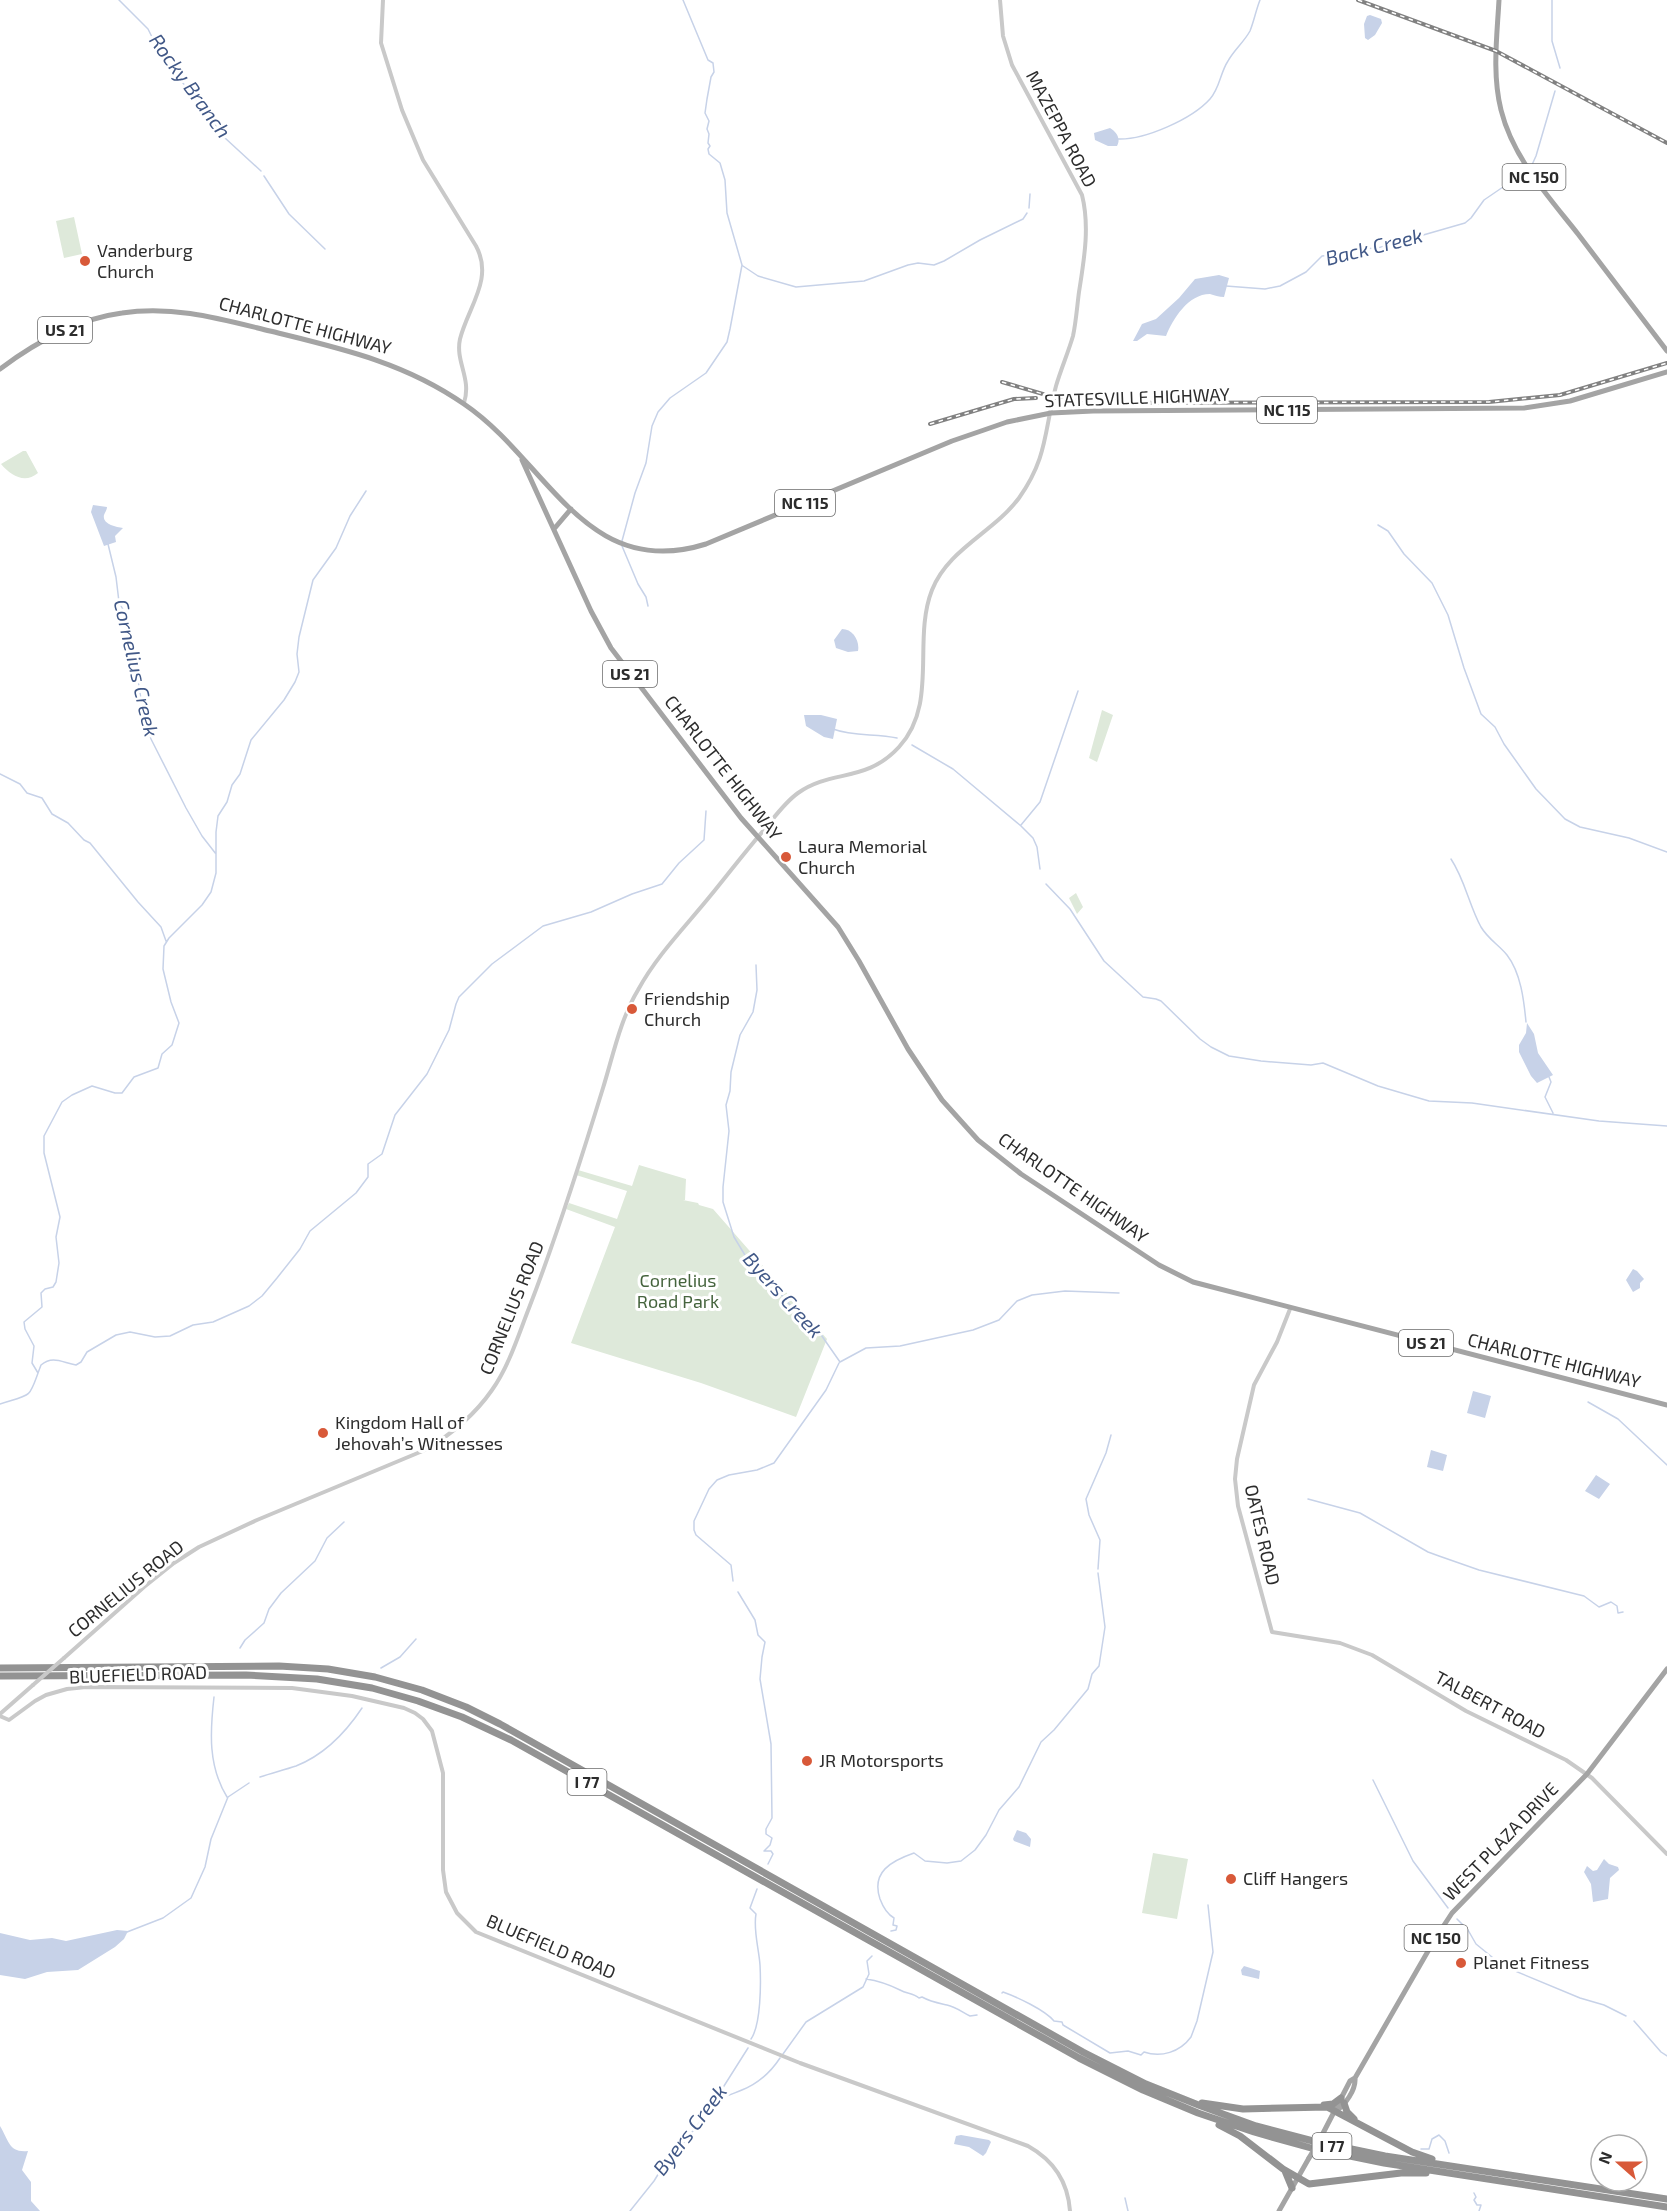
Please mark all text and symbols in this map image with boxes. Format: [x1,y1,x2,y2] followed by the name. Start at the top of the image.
[144,29,237,143] water label: Rocky Branch
[1022,66,1102,191] street label: MAZEPPA ROAD
[1502,164,1565,190] road number: NC 150
[1323,222,1425,270] water label: Back Creek
[97,239,193,282] place label: Vanderburg Church
[78,254,92,268] marker: Vanderburg Church
[217,291,395,359] street label: CHARLOTTE HIGHWAY
[38,317,92,343] road number: US 21
[1044,383,1231,411] street label: STATESVILLE HIGHWAY
[1257,397,1317,423] road number: NC 115
[775,490,835,516] road number: NC 115
[109,597,164,739] water label: Cornelius Creek
[603,661,657,687] road number: US 21
[660,691,788,845] street label: CHARLOTTE HIGHWAY
[798,835,928,878] place label: Laura Memorial Church
[779,850,793,864] marker: Laura Memorial Church
[644,987,730,1030] place label: Friendship Church
[625,1002,639,1016] marker: Friendship Church
[995,1127,1153,1248] street label: CHARLOTTE HIGHWAY
[474,1238,548,1378] street label: CORNELIUS ROAD
[738,1246,829,1343] water label: Byers Creek
[637,1269,719,1312] park label: Cornelius Road Park
[1465,1328,1644,1392] street label: CHARLOTTE HIGHWAY
[1399,1330,1453,1356] road number: US 21
[335,1411,503,1454] place label: Kingdom Hall of Jehovah’s Witnesses
[316,1426,330,1440] marker: Kingdom Hall of Jehovah’s Witnesses
[1241,1482,1285,1587] street label: OATES ROAD
[63,1535,188,1642] street label: CORNELIUS ROAD
[69,1661,207,1687] street label: BLUEFIELD ROAD
[1431,1666,1550,1743] street label: TALBERT ROAD
[819,1749,944,1771] place label: JR Motorsports
[800,1754,814,1768] marker: JR Motorsports
[568,1769,606,1795] road number: I 77
[1438,1777,1562,1905] street label: WEST PLAZA DRIVE
[1243,1867,1348,1889] place label: Cliff Hangers
[1224,1872,1238,1886] marker: Cliff Hangers
[484,1909,619,1983] street label: BLUEFIELD ROAD
[1404,1925,1468,1951] road number: NC 150
[1473,1951,1589,1973] place label: Planet Fitness
[1454,1956,1468,1970] marker: Planet Fitness
[647,2079,732,2180] water label: Byers Creek
[1312,2133,1352,2159] road number: I 77
[1589,2133,1649,2193] north arrow
[1594,2149,1615,2166] text: N

